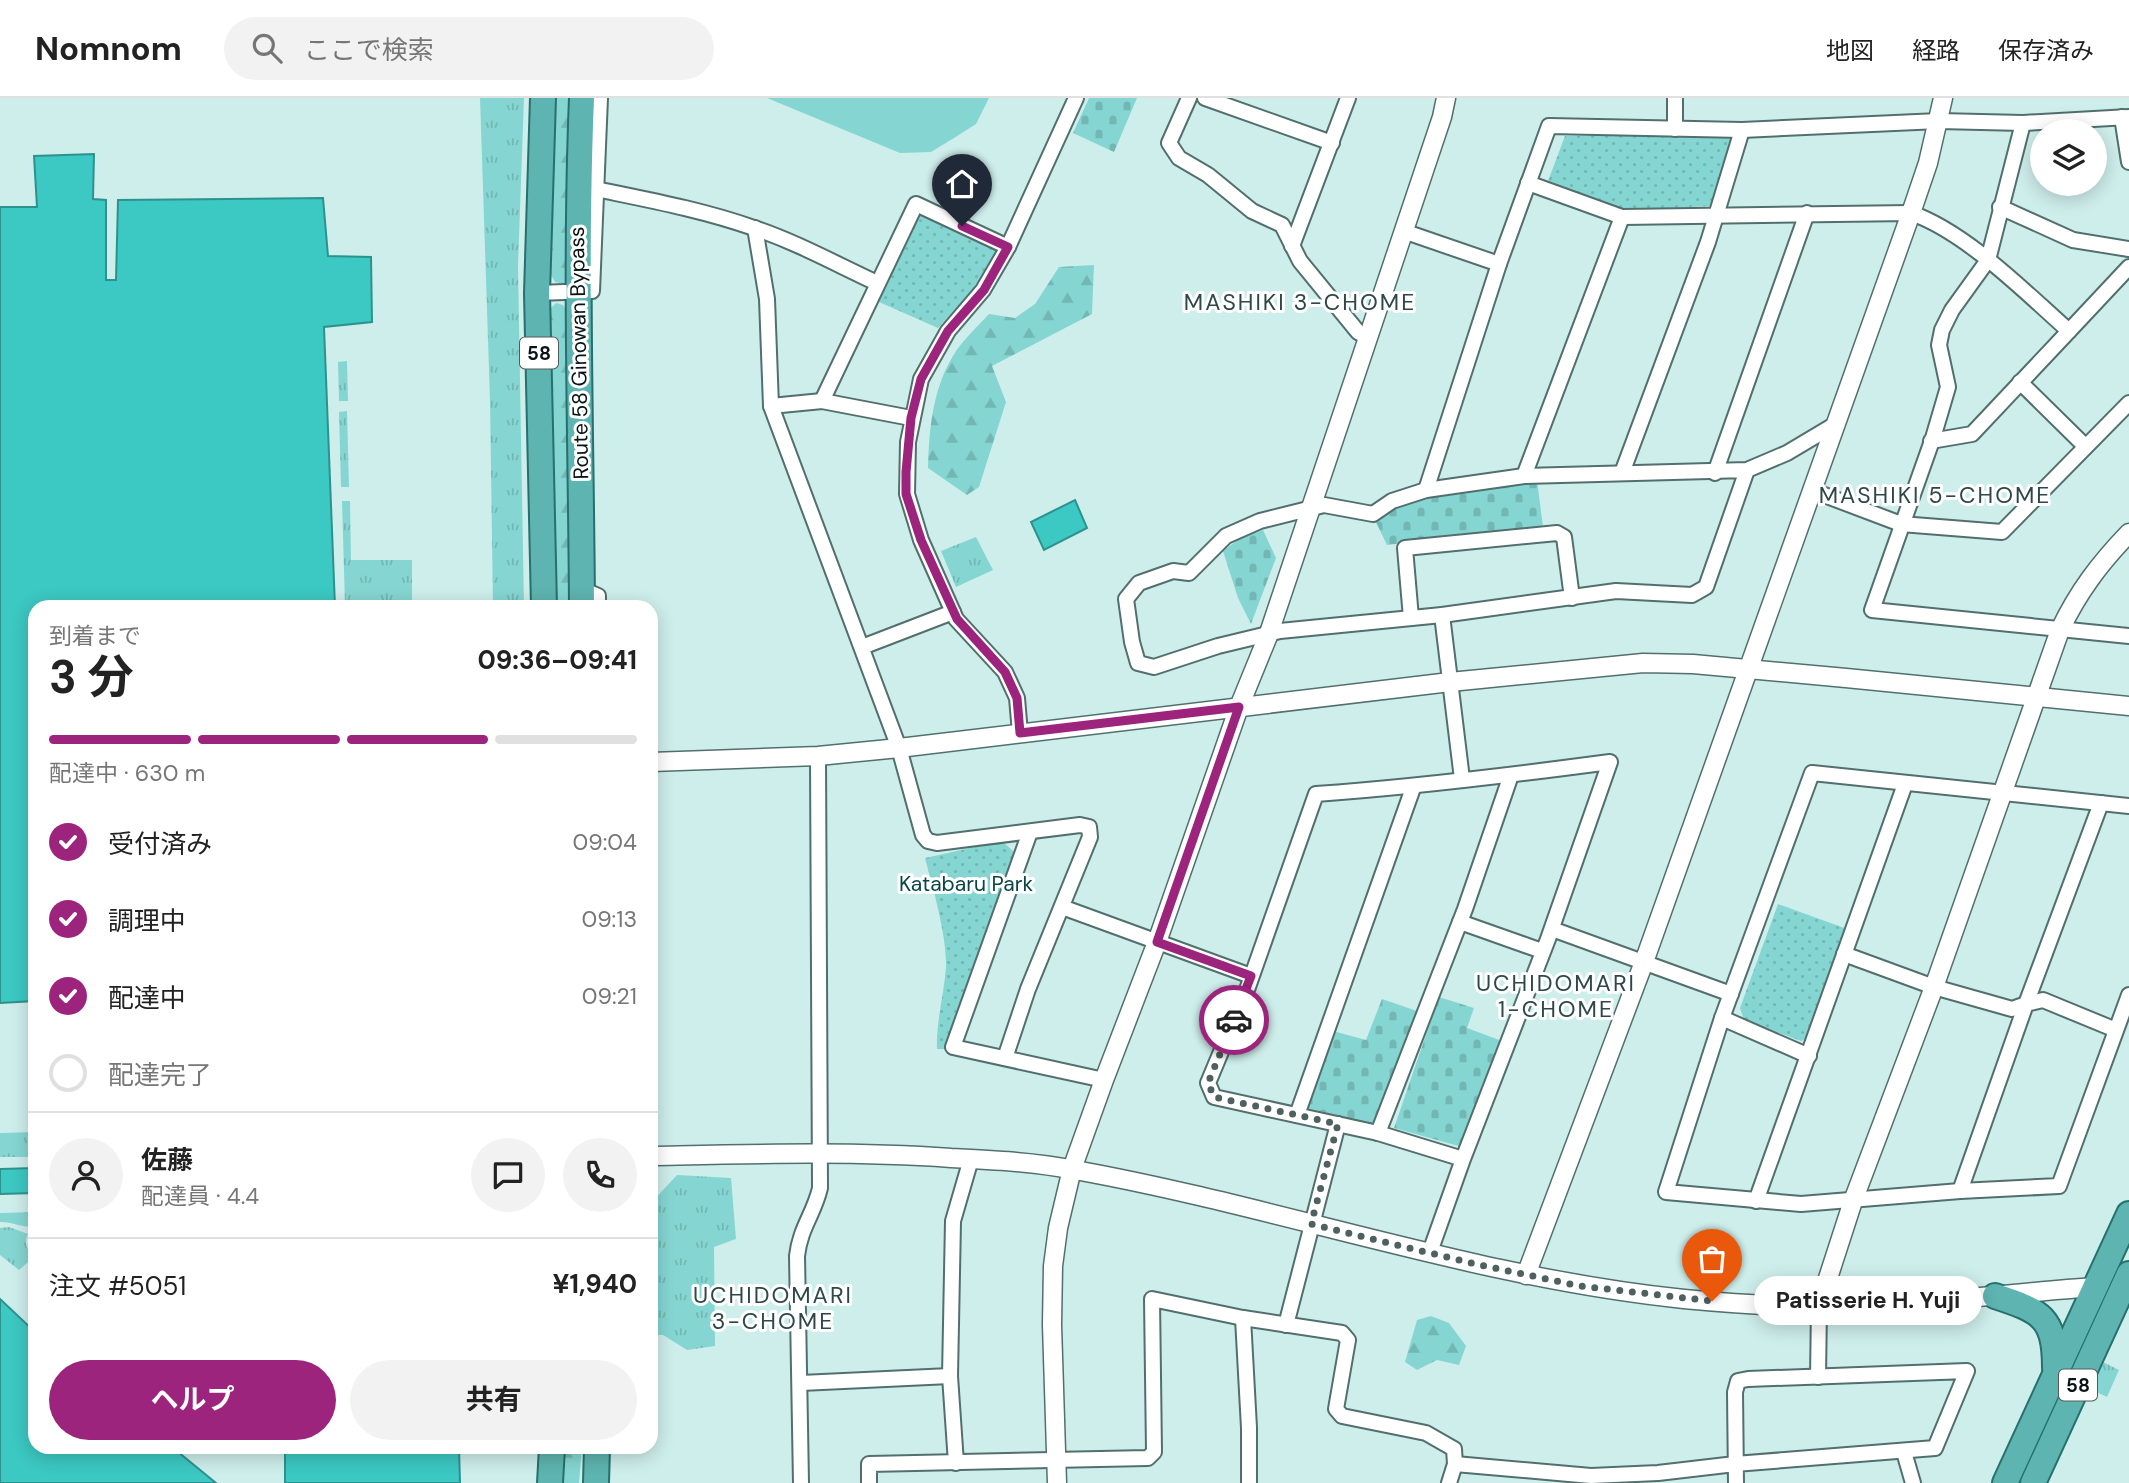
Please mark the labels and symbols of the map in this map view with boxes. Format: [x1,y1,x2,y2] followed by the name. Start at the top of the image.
[932,154,992,226] pin
[563,226,595,480] street label: Route 58 Ginowan Bypass
[1184,287,1416,317] district label: MASHIKI 3-CHOME
[520,338,558,368] road number: 58
[1819,480,2051,510] district label: MASHIKI 5-CHOME
[899,870,1033,898] park label: Katabaru Park
[1476,968,1636,1024] district label: UCHIDOMARI 1-CHOME
[1199,985,1269,1055] courier
[1682,1229,1742,1301] pin
[1754,1276,1982,1326] callout: Patisserie H. Yuji
[693,1280,853,1336] district label: UCHIDOMARI 3-CHOME
[2059,1370,2097,1400] road number: 58

